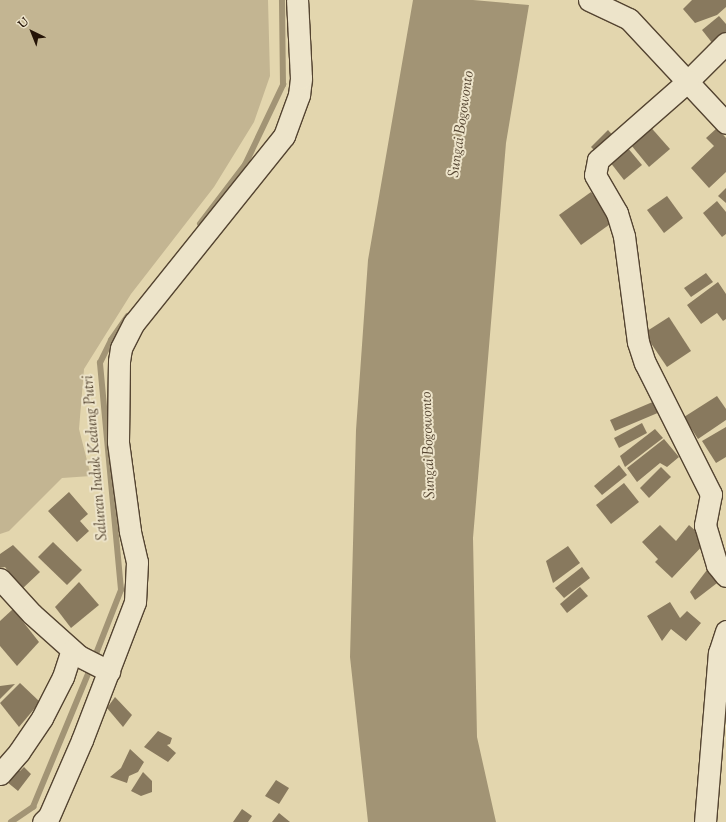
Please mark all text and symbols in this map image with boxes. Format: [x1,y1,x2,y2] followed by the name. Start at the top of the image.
[12,12,52,52] north arrow
[15,14,33,32] text: U
[446,70,478,178] water label: Sungai Bogowonto
[80,375,112,541] water label: Saluran Induk Kedung Putri
[418,391,440,499] water label: Sungai Bogowonto

